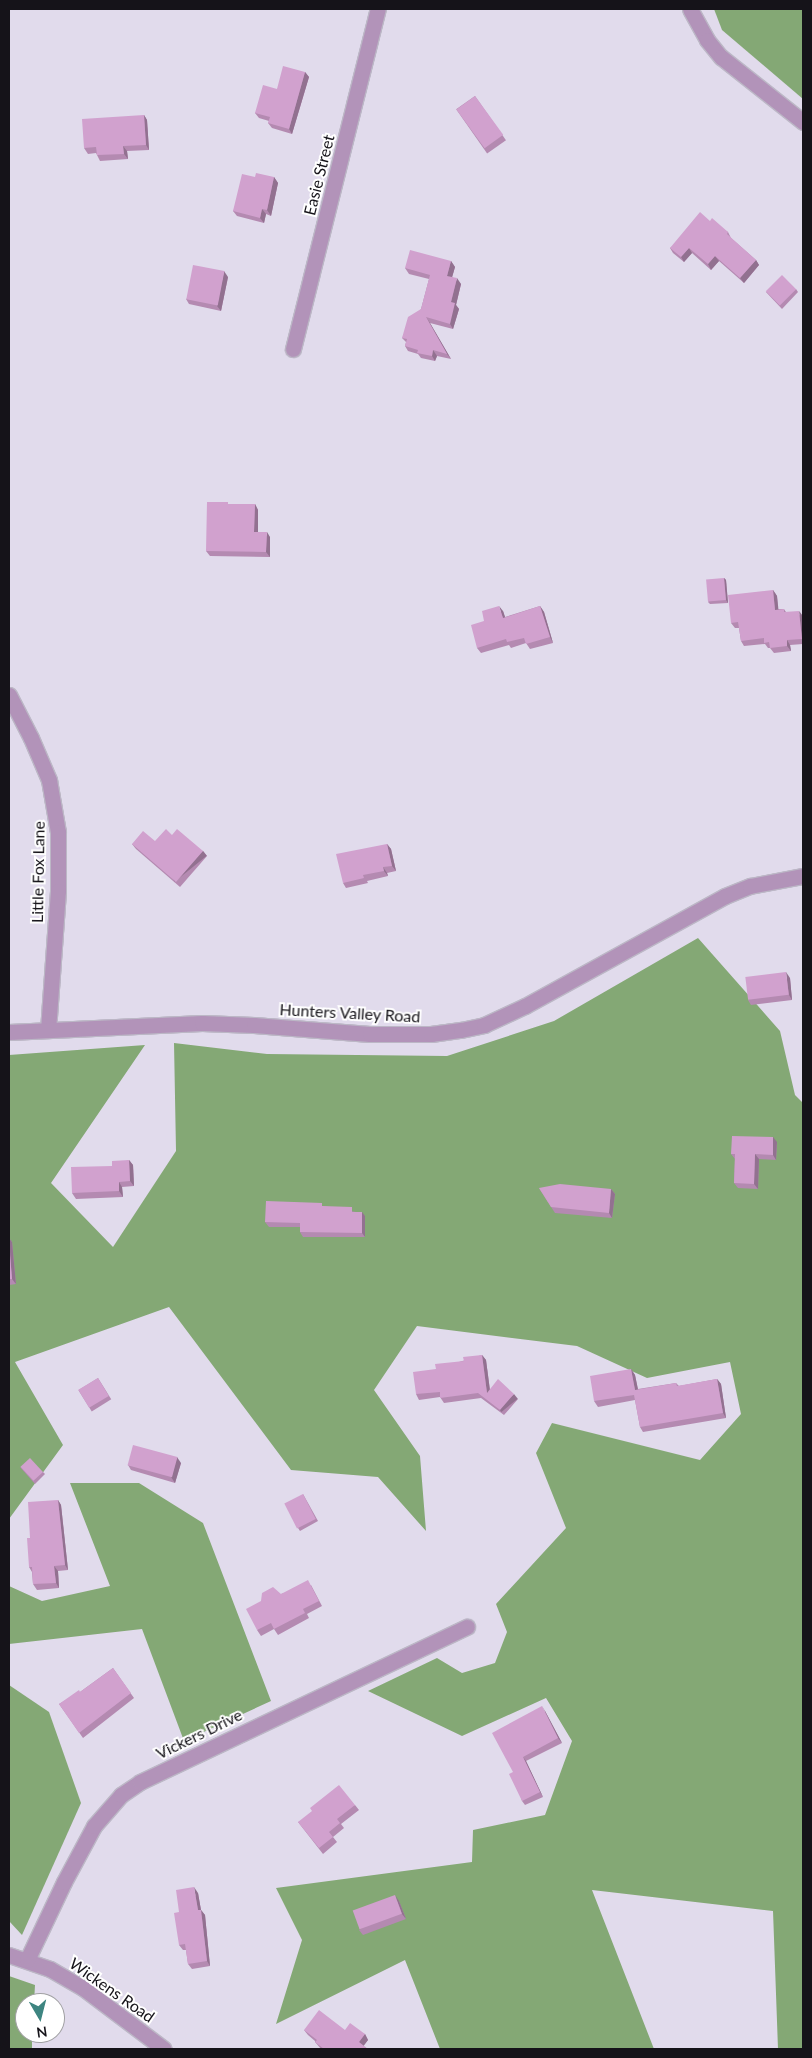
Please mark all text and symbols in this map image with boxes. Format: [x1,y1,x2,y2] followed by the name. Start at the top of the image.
[300,133,338,217] street label: Easie Street
[28,821,48,923] street label: Little Fox Lane
[279,1000,421,1026] street label: Hunters Valley Road
[153,1705,245,1763] street label: Vickers Drive
[66,1954,158,2026] street label: Wickens Road
[15,1993,65,2043] north arrow
[35,2023,49,2042] text: N

